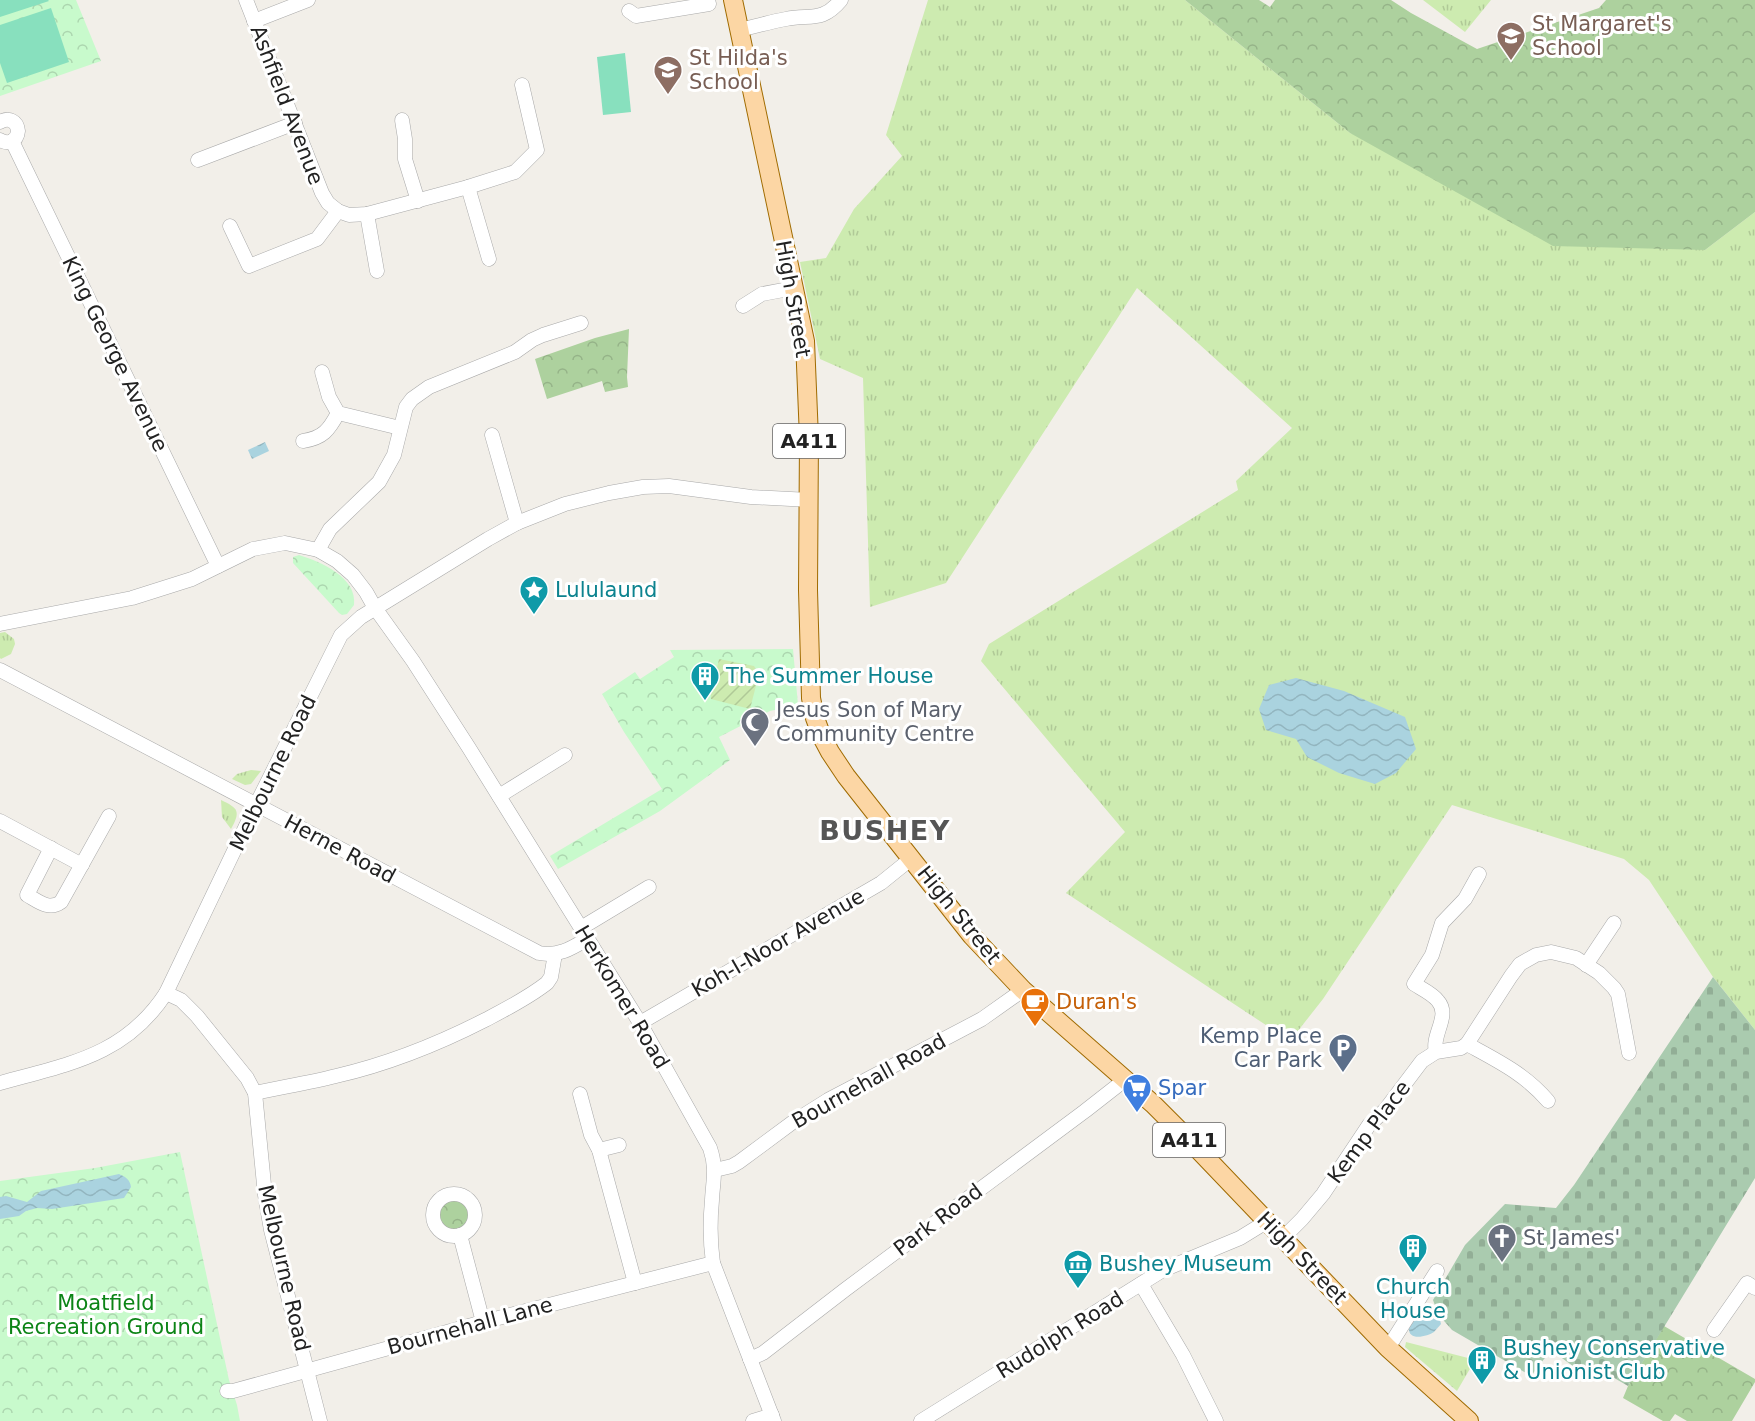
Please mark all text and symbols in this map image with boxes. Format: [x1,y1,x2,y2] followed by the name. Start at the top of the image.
[1532,12,1672,60] place label: St Margaret's School
[1495,20,1527,62] school or university icon: St Margaret's School
[246,22,328,188] street label: Ashfield Avenue
[689,46,788,94] place label: St Hilda's School
[652,54,684,96] school or university icon: St Hilda's School
[771,238,815,360] street label: High Street
[57,252,173,456] street label: King George Avenue
[773,424,845,458] road number: A411
[518,574,550,616] place icon: Lululaund
[555,578,657,602] place label: Lululaund
[689,660,721,702] building icon: The Summer House
[725,664,933,688] place label: The Summer House
[225,691,321,855] street label: Melbourne Road
[774,698,974,746] place label: Jesus Son of Mary Community Centre
[739,706,771,748] mosque icon: Jesus Son of Mary Community Centre
[280,810,400,888] street label: Herne Road
[819,815,951,846] district label: BUSHEY
[912,861,1006,969] street label: High Street
[688,884,868,1002] street label: Koh-I-Noor Avenue
[570,921,674,1073] street label: Herkomer Road
[1019,986,1051,1028] cafe icon: Duran's
[1056,990,1137,1014] place label: Duran's
[1200,1024,1323,1072] place label: Kemp Place Car Park
[788,1029,950,1133] street label: Bournehall Road
[1327,1032,1359,1074] parking icon: Kemp Place Car Park
[1121,1072,1153,1114] supermarket icon: Spar
[1158,1076,1207,1100] place label: Spar
[1323,1076,1415,1188] street label: Kemp Place
[1153,1123,1225,1157] road number: A411
[889,1179,987,1261] street label: Park Road
[253,1182,315,1354] street label: Melbourne Road
[1252,1207,1352,1309] street label: High Street
[1486,1222,1518,1264] church icon: St James'
[1523,1226,1620,1250] place label: St James'
[1397,1232,1429,1274] building icon: Church House
[1062,1248,1094,1290] museum icon: Bushey Museum
[1099,1252,1272,1276] place label: Bushey Museum
[1376,1275,1450,1323] place label: Church House
[992,1286,1128,1384] street label: Rudolph Road
[8,1291,204,1339] park label: Moatfield Recreation Ground
[385,1292,555,1360] street label: Bournehall Lane
[1503,1336,1725,1384] place label: Bushey Conservative & Unionist Club
[1466,1344,1498,1386] building icon: Bushey Conservative & Unionist Club

